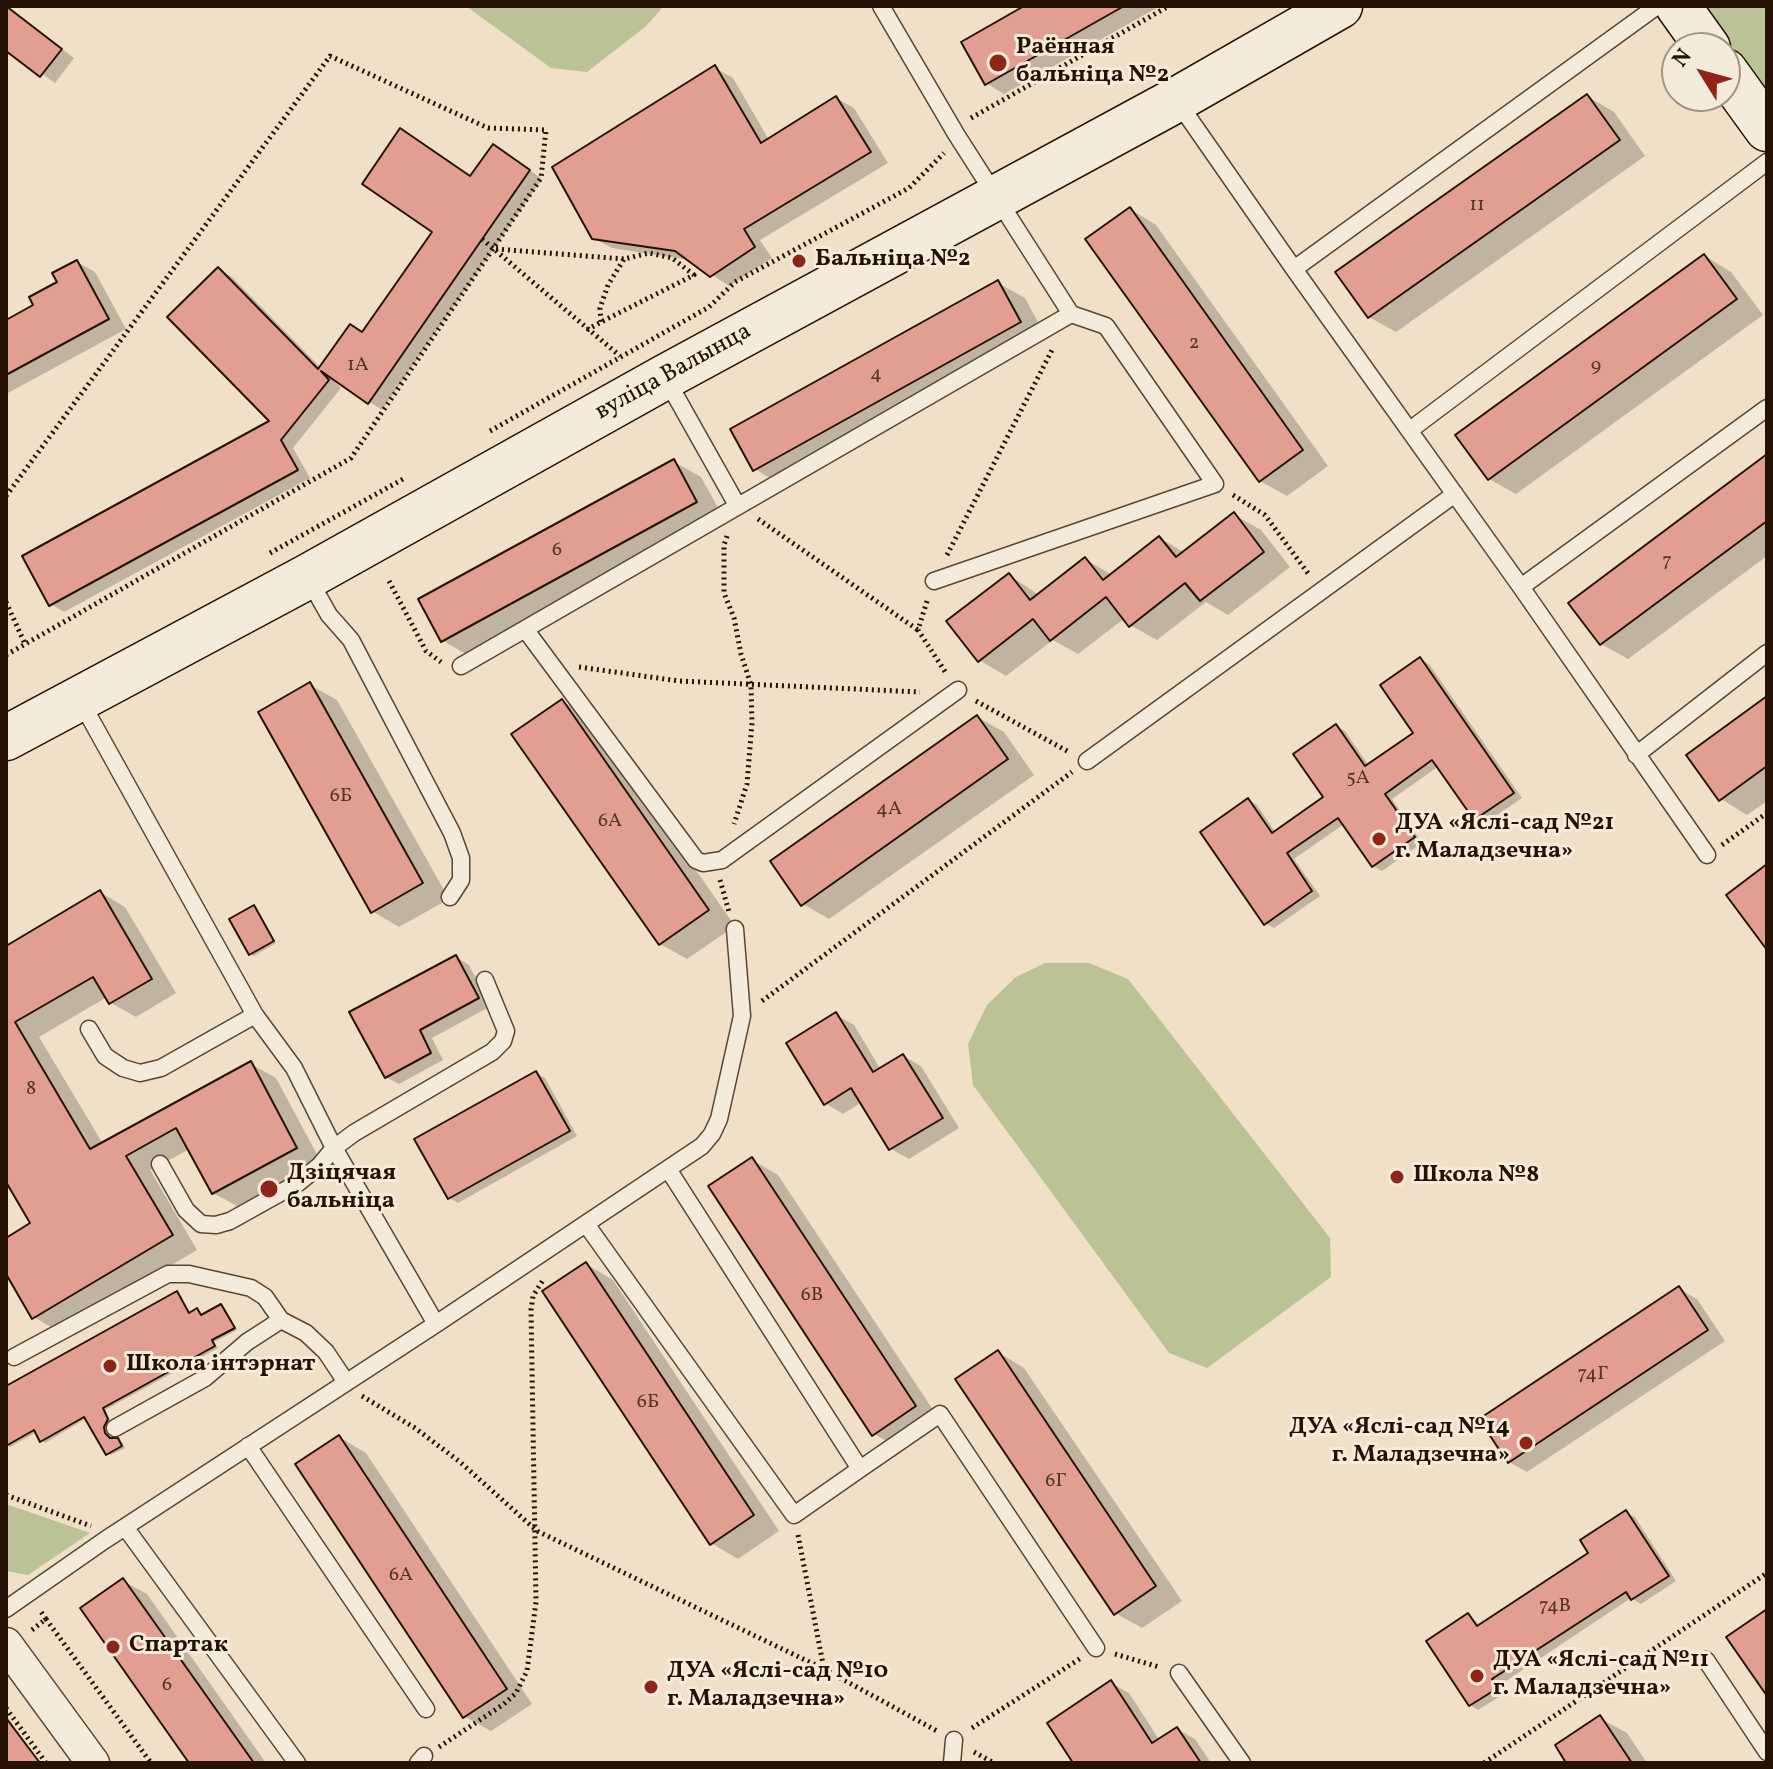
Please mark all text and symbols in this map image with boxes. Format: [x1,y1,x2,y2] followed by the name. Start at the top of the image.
[1661,32,1741,112] north arrow
[1016,35,1169,91] place label: Раённая бальніца №2
[1666,43,1700,74] text: N
[987,52,1009,74] marker: Раённая бальніца №2
[1469,194,1485,218] house number: 11
[815,247,970,275] place label: Бальніца №2
[790,252,808,270] marker: Бальніца №2
[591,318,757,428] street label: вуліца Валынца
[1189,332,1199,356] house number: 2
[347,354,369,378] house number: 1А
[1591,355,1601,379] house number: 9
[870,363,882,387] house number: 4
[552,539,562,563] house number: 6
[1662,550,1672,574] house number: 7
[1346,767,1370,791] house number: 5А
[330,785,352,809] house number: 6Б
[876,798,902,822] house number: 4А
[598,810,622,834] house number: 6А
[1395,811,1614,867] place label: ДУА «Яслі-сад №21 г. Маладзечна»
[1370,830,1388,848] marker: ДУА «Яслі-сад №21 г. Маладзечна»
[26,1078,36,1102] house number: 8
[287,1161,396,1217] place label: Дзіцячая бальніца
[1413,1163,1539,1191] place label: Школа №8
[1388,1168,1406,1186] marker: Школа №8
[258,1178,280,1200] marker: Дзіцячая бальніца
[801,1284,823,1308] house number: 6В
[126,1352,316,1380] place label: Школа інтэрнат
[101,1357,119,1375] marker: Школа інтэрнат
[1578,1363,1608,1387] house number: 74Г
[637,1391,659,1415] house number: 6Б
[1289,1415,1510,1471] place label: ДУА «Яслі-сад №14 г. Маладзечна»
[1517,1434,1535,1452] marker: ДУА «Яслі-сад №14 г. Маладзечна»
[1045,1470,1067,1494] house number: 6Г
[389,1564,413,1588] house number: 6А
[1539,1595,1571,1619] house number: 74В
[129,1633,228,1661] place label: Спартак
[104,1638,122,1656] marker: Спартак
[1493,1648,1709,1704] place label: ДУА «Яслі-сад №11 г. Маладзечна»
[667,1659,888,1715] place label: ДУА «Яслі-сад №10 г. Маладзечна»
[1468,1667,1486,1685] marker: ДУА «Яслі-сад №11 г. Маладзечна»
[162,1674,172,1698] house number: 6
[642,1678,660,1696] marker: ДУА «Яслі-сад №10 г. Маладзечна»

